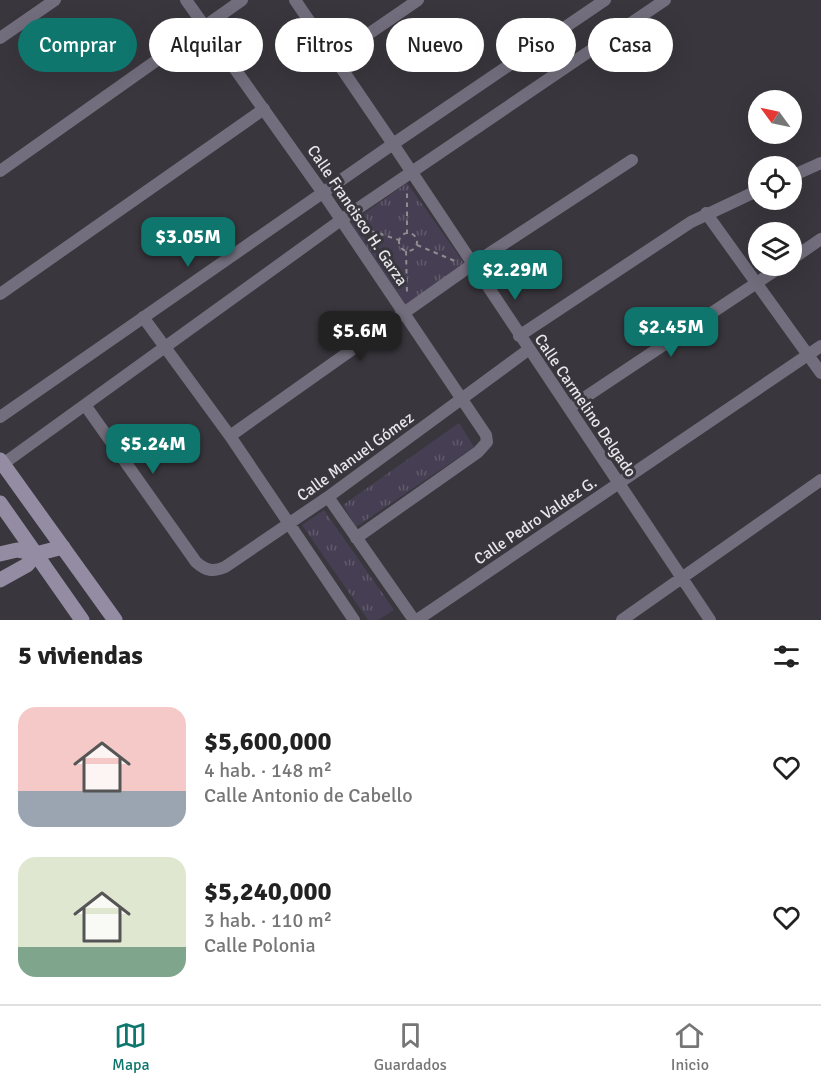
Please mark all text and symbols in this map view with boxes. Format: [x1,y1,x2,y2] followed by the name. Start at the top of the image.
[18,18,137,72] chip: Comprar
[149,18,263,72] chip: Alquilar
[275,18,374,72] chip: Filtros
[386,18,484,72] chip: Nuevo
[496,18,576,72] chip: Piso
[588,18,673,72] chip: Casa
[748,90,802,144] north arrow
[748,90,802,276] map controls
[303,141,412,290] street label: Calle Francisco H. Garza
[748,156,802,210] button: locate
[139,217,237,268] pin: $3.05M
[748,222,802,276] button: layers
[155,224,221,249] text: $3.05M
[466,250,564,301] pin: $2.29M
[482,257,548,282] text: $2.29M
[622,307,720,358] pin: $2.45M
[318,311,402,362] pin: $5.6M
[638,314,704,339] text: $2.45M
[333,318,387,343] text: $5.6M
[530,330,641,481] street label: Calle Carmelino Delgado
[293,408,418,506] street label: Calle Manuel Gómez
[104,424,202,475] pin: $5.24M
[120,431,186,456] text: $5.24M
[470,472,601,569] street label: Calle Pedro Valdez G.
[18,640,143,672] text: 5 viviendas
[770,640,803,673] icon: filters
[204,726,332,758] text: $5,600,000
[66,731,138,803] icon: home
[770,751,803,784] icon: heart
[204,758,332,783] text: 4 hab. · 148 m²
[204,783,413,808] text: Calle Antonio de Cabello
[204,876,332,908] text: $5,240,000
[66,881,138,953] icon: home
[770,901,803,934] icon: heart
[204,908,332,933] text: 3 hab. · 110 m²
[204,933,316,958] text: Calle Polonia
[112,1019,150,1075] tab: Mapa
[374,1019,447,1075] tab: Guardados
[671,1019,709,1075] tab: Inicio

